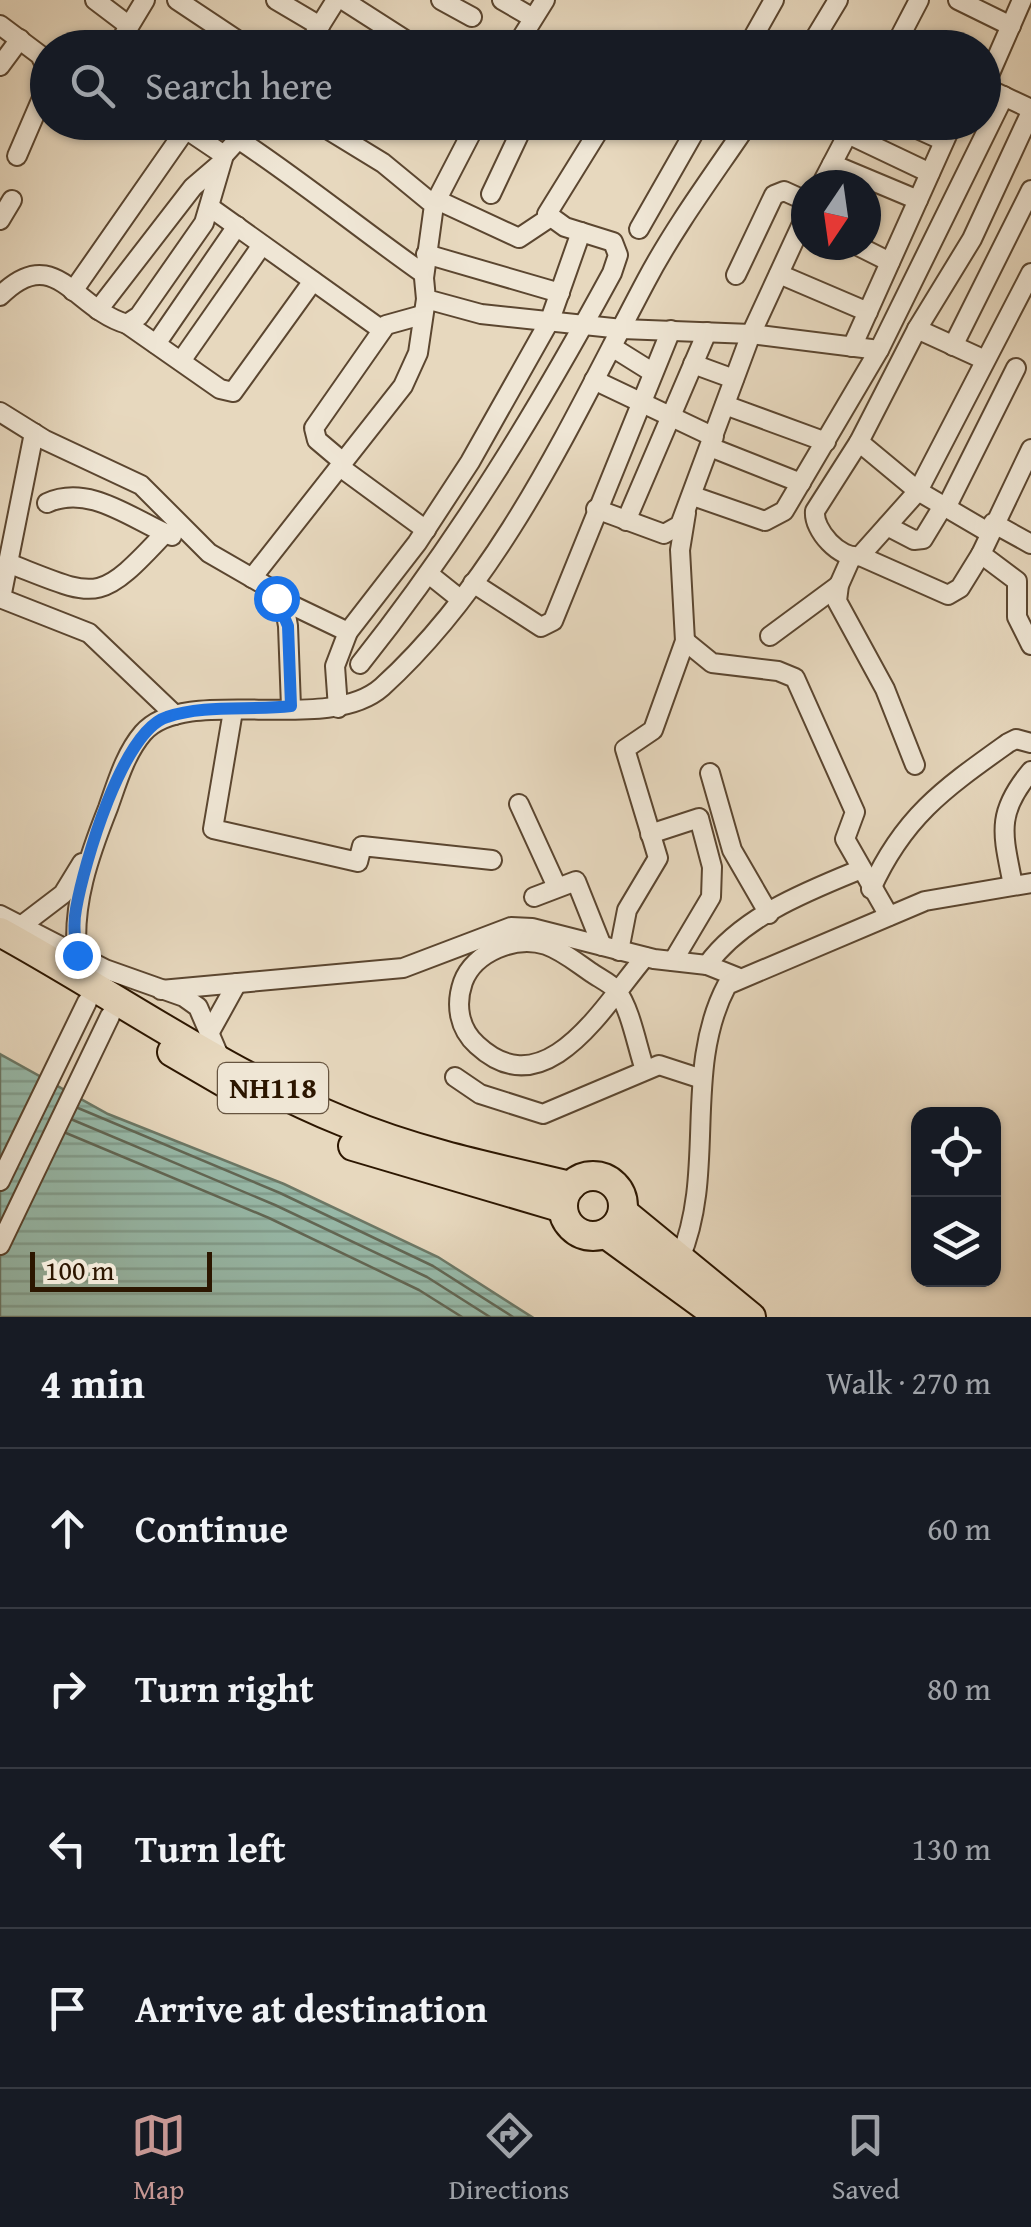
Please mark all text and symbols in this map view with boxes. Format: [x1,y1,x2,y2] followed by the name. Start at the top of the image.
[30,30,1001,140] search box
[145,57,333,113] text: Search here
[65,58,120,113] icon: search
[791,170,881,260] north arrow
[254,576,300,622] route start
[55,933,101,979] route end
[218,1063,328,1113] road number: NH118
[911,1107,1001,1287] map controls
[911,1107,1001,1197] button: locate
[911,1197,1001,1287] button: layers
[30,1247,212,1292] scale bar
[45,1249,114,1290] text: 100 m
[40,1352,145,1413] text: 4 min
[826,1359,991,1406] text: Walk · 270 m
[135,1500,288,1556] text: Continue
[40,1501,95,1556] icon: ahead
[927,1505,991,1552] text: 60 m
[135,1660,314,1716] text: Turn right
[40,1661,95,1716] icon: right
[927,1665,991,1712] text: 80 m
[135,1820,286,1876] text: Turn left
[40,1821,95,1876] icon: left
[912,1825,991,1872] text: 130 m
[135,1980,488,2036] text: Arrive at destination
[40,1981,95,2036] icon: arrive
[131,2108,186,2209] tab: Map
[449,2108,569,2209] tab: Directions
[832,2108,900,2209] tab: Saved

